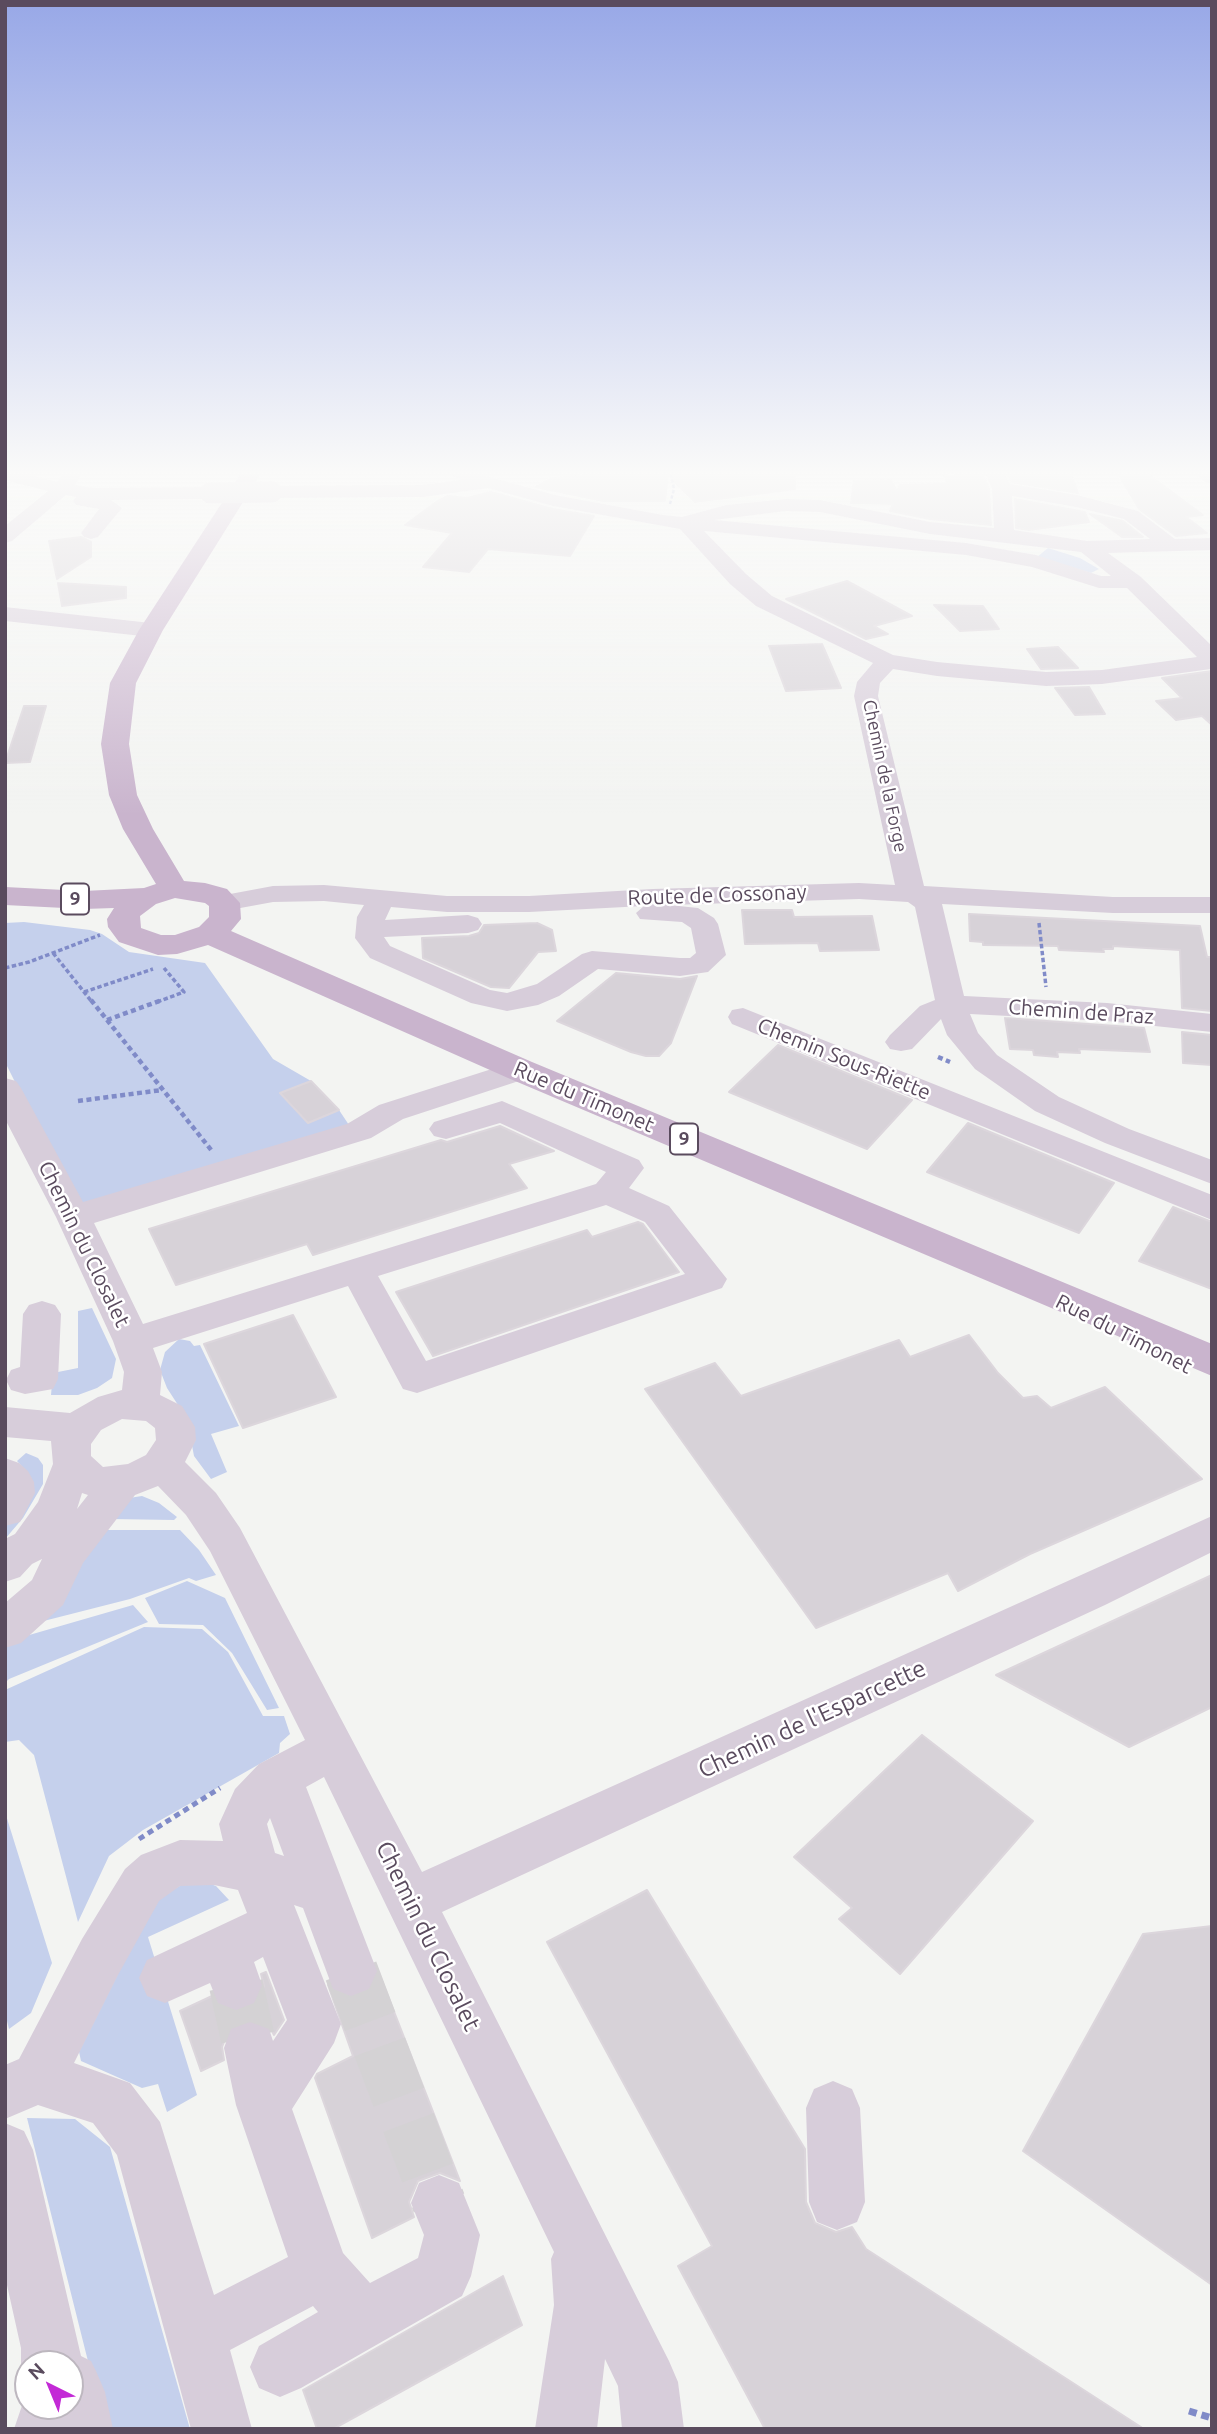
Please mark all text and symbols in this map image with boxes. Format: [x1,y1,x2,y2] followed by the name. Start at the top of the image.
[858,698,912,854] street label: Chemin de la Forge
[627,879,807,911] street label: Route de Cossonay
[61,884,89,914] road number: 9
[1007,994,1155,1030] street label: Chemin de Praz
[754,1013,934,1105] street label: Chemin Sous-Riette
[510,1056,658,1138] street label: Rue du Timonet
[670,1124,698,1154] road number: 9
[33,1157,135,1331] street label: Chemin du Closalet
[1051,1289,1197,1379] street label: Rue du Timonet
[694,1654,930,1784] street label: Chemin de l'Esparcette
[370,1836,486,2036] street label: Chemin du Closalet
[14,2350,84,2420] north arrow
[23,2358,49,2384] text: N

